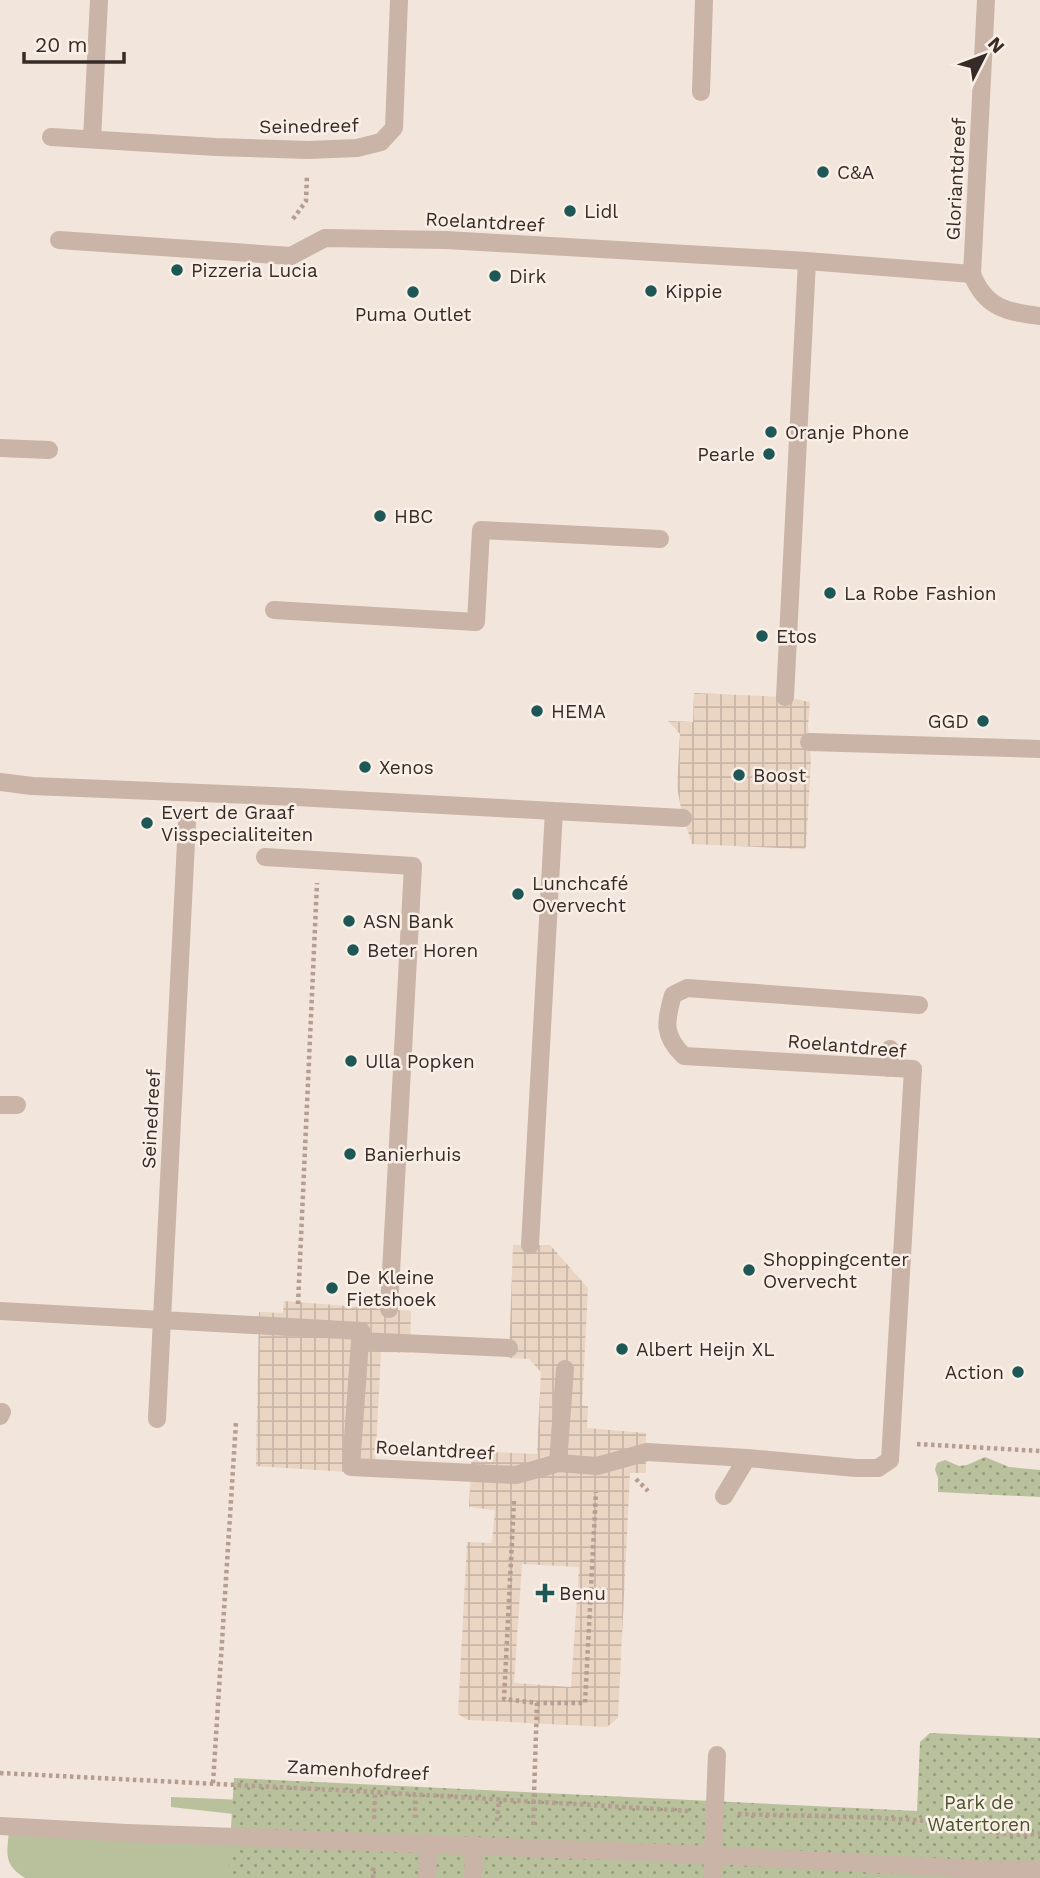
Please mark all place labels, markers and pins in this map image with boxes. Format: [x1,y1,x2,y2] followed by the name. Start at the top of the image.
[837,161,875,184] place label: C&A
[815,164,831,180] marker: C&A
[584,200,618,223] place label: Lidl
[562,203,578,219] marker: Lidl
[191,259,318,282] place label: Pizzeria Lucia
[169,262,185,278] marker: Pizzeria Lucia
[509,265,546,288] place label: Dirk
[487,268,503,284] marker: Dirk
[665,280,722,303] place label: Kippie
[643,283,659,299] marker: Kippie
[405,284,421,300] marker: Puma Outlet
[355,303,471,326] place label: Puma Outlet
[785,421,909,444] place label: Oranje Phone
[763,424,779,440] marker: Oranje Phone
[697,443,755,466] place label: Pearle
[761,446,777,462] marker: Pearle
[394,505,433,528] place label: HBC
[372,508,388,524] marker: HBC
[844,582,997,605] place label: La Robe Fashion
[822,585,838,601] marker: La Robe Fashion
[776,625,817,648] place label: Etos
[754,628,770,644] marker: Etos
[551,700,606,723] place label: HEMA
[529,703,545,719] marker: HEMA
[928,710,969,733] place label: GGD
[975,713,991,729] marker: GGD
[379,756,434,779] place label: Xenos
[357,759,373,775] marker: Xenos
[753,764,806,787] place label: Boost
[731,767,747,783] marker: Boost
[161,801,313,846] place label: Evert de Graaf Visspecialiteiten
[139,815,155,831] marker: Evert de Graaf Visspecialiteiten
[532,872,629,917] place label: Lunchcafé Overvecht
[510,886,526,902] marker: Lunchcafé Overvecht
[363,910,454,933] place label: ASN Bank
[341,913,357,929] marker: ASN Bank
[367,939,478,962] place label: Beter Horen
[345,942,361,958] marker: Beter Horen
[365,1050,475,1073] place label: Ulla Popken
[343,1053,359,1069] marker: Ulla Popken
[364,1143,461,1166] place label: Banierhuis
[342,1146,358,1162] marker: Banierhuis
[763,1248,909,1293] place label: Shoppingcenter Overvecht
[741,1262,757,1278] marker: Shoppingcenter Overvecht
[346,1266,436,1311] place label: De Kleine Fietshoek
[324,1280,340,1296] marker: De Kleine Fietshoek
[636,1338,775,1361] place label: Albert Heijn XL
[614,1341,630,1357] marker: Albert Heijn XL
[945,1361,1004,1384] place label: Action
[1010,1364,1026,1380] marker: Action
[559,1582,606,1605] place label: Benu
[537,1585,553,1601] marker: Benu

